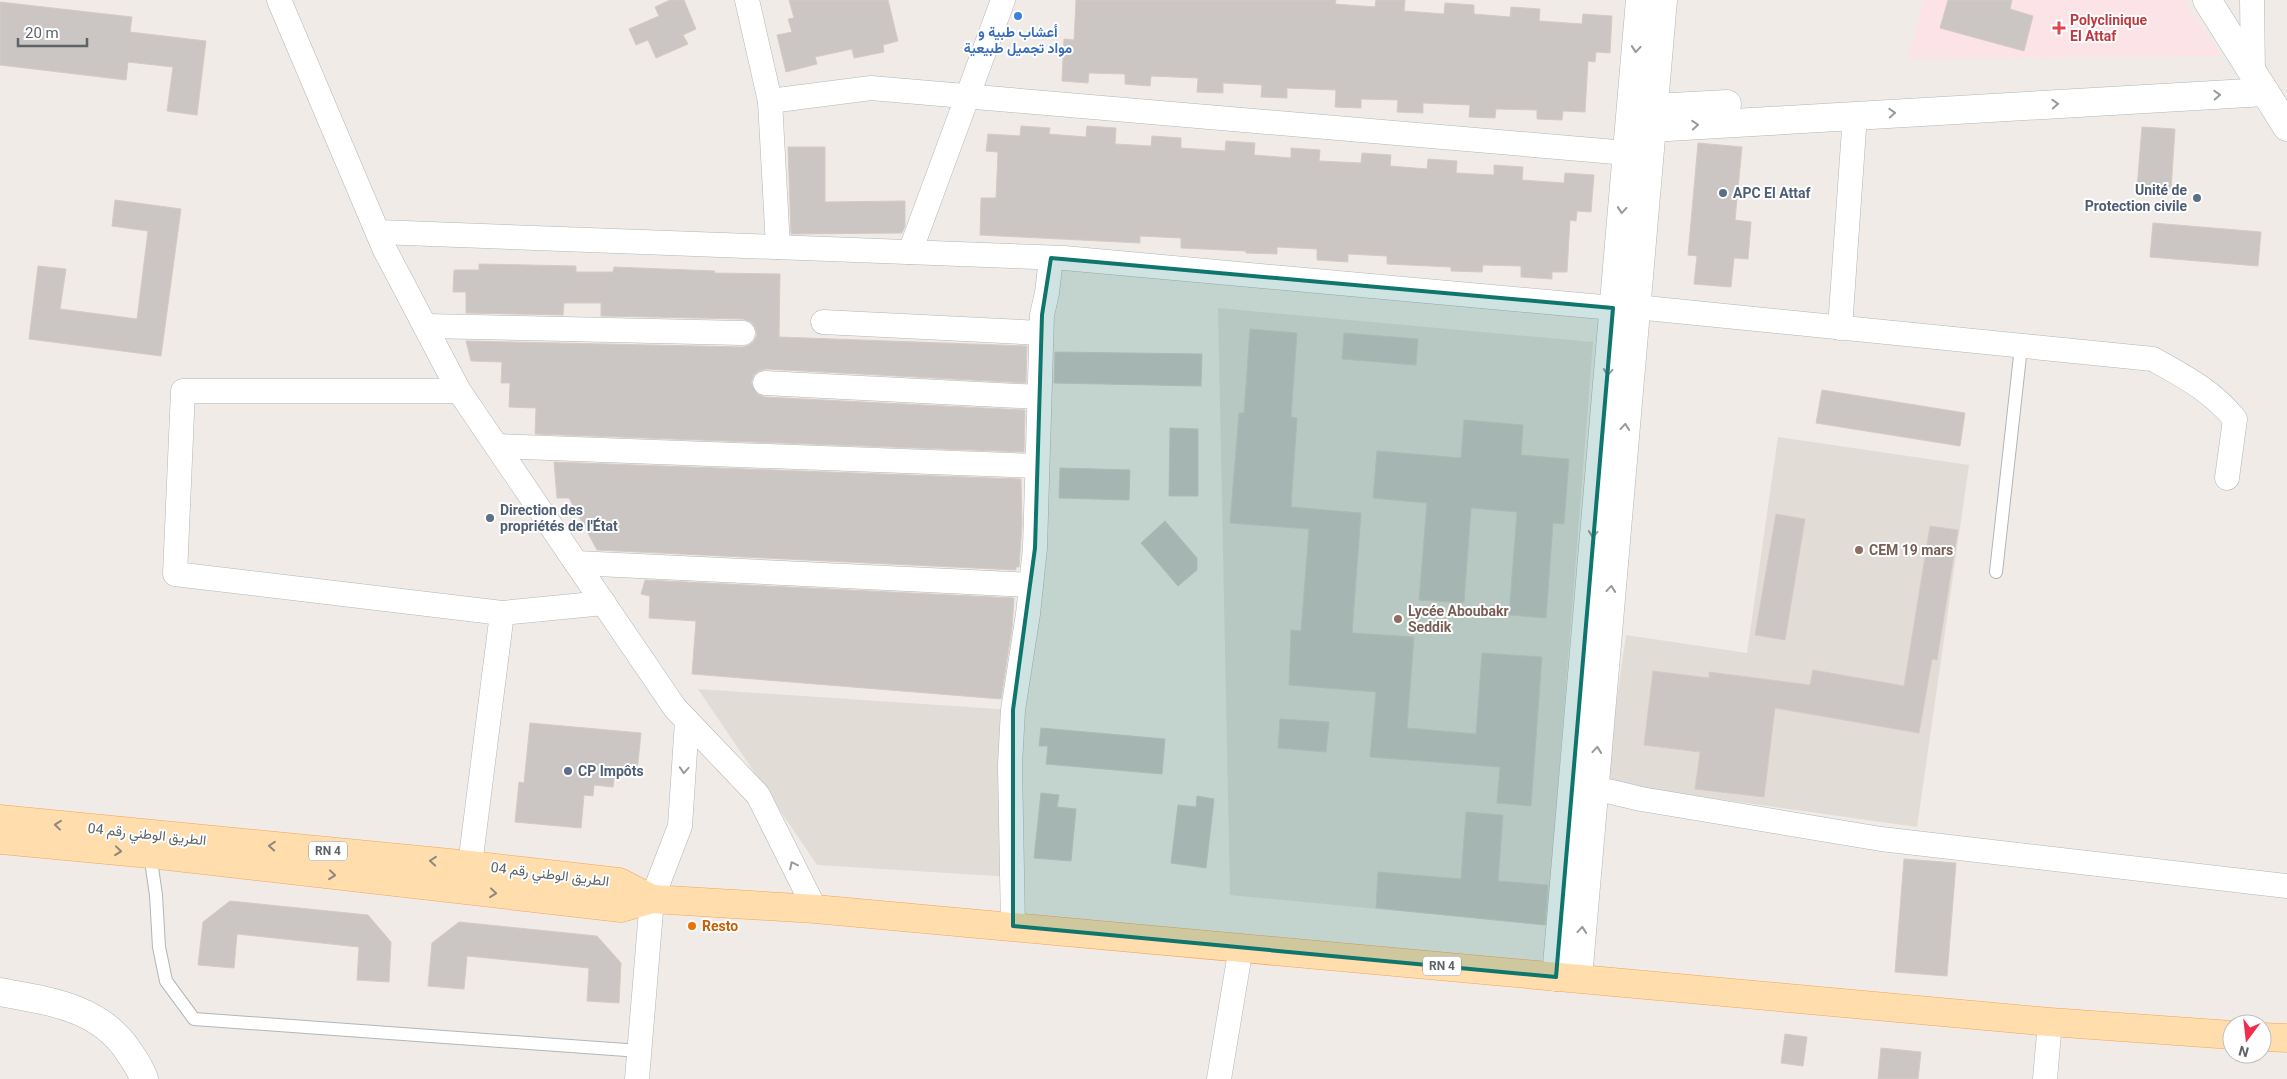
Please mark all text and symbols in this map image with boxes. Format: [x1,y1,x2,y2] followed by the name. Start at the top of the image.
[1012,10,1024,22] marker: أعشاب طبية و مواد تجميل طبيعية
[2070,12,2147,44] place label: Polyclinique El Attaf
[18,15,86,47] scale bar
[2052,21,2066,35] marker: Polyclinique El Attaf
[25,24,59,42] text: 20 m
[964,24,1073,57] place label: أعشاب طبية و مواد تجميل طبيعية
[1631,45,1642,53] one-way arrow
[2213,89,2221,100] one-way arrow
[2051,98,2059,109] one-way arrow
[1889,107,1897,118] one-way arrow
[1692,120,1700,131] one-way arrow
[2085,182,2187,214] place label: Unité de Protection civile
[1733,185,1811,201] place label: APC El Attaf
[1717,187,1729,199] marker: APC El Attaf
[2191,192,2203,204] marker: Unité de Protection civile
[1617,207,1628,215] one-way arrow
[1602,369,1613,377] one-way arrow
[1620,422,1631,430] one-way arrow
[500,502,618,534] place label: Direction des propriétés de l'État
[484,512,496,524] marker: Direction des propriétés de l'État
[1588,530,1599,538] one-way arrow
[1869,542,1953,558] place label: CEM 19 mars
[1853,544,1865,556] marker: CEM 19 mars
[1606,584,1617,592] one-way arrow
[1408,603,1509,635] place label: Lycée Aboubakr Seddik
[1392,613,1404,625] marker: Lycée Aboubakr Seddik
[1591,746,1602,754] one-way arrow
[578,763,644,779] place label: CP Impôts
[562,765,574,777] marker: CP Impôts
[679,766,690,774] one-way arrow
[53,820,61,831] one-way arrow
[87,820,207,852] street label: الطريق الوطني رقم 04
[267,841,275,852] one-way arrow
[309,841,347,860] road number: RN 4
[114,845,122,856] one-way arrow
[429,856,437,867] one-way arrow
[489,859,610,893] street label: الطريق الوطني رقم 04
[789,862,799,871] one-way arrow
[328,869,336,880] one-way arrow
[490,887,498,898] one-way arrow
[702,918,738,934] place label: Resto
[686,920,698,932] marker: Resto
[1576,926,1587,934] one-way arrow
[1423,956,1461,976] road number: RN 4
[2222,1014,2272,1064] north arrow
[2237,1043,2250,1061] text: N

